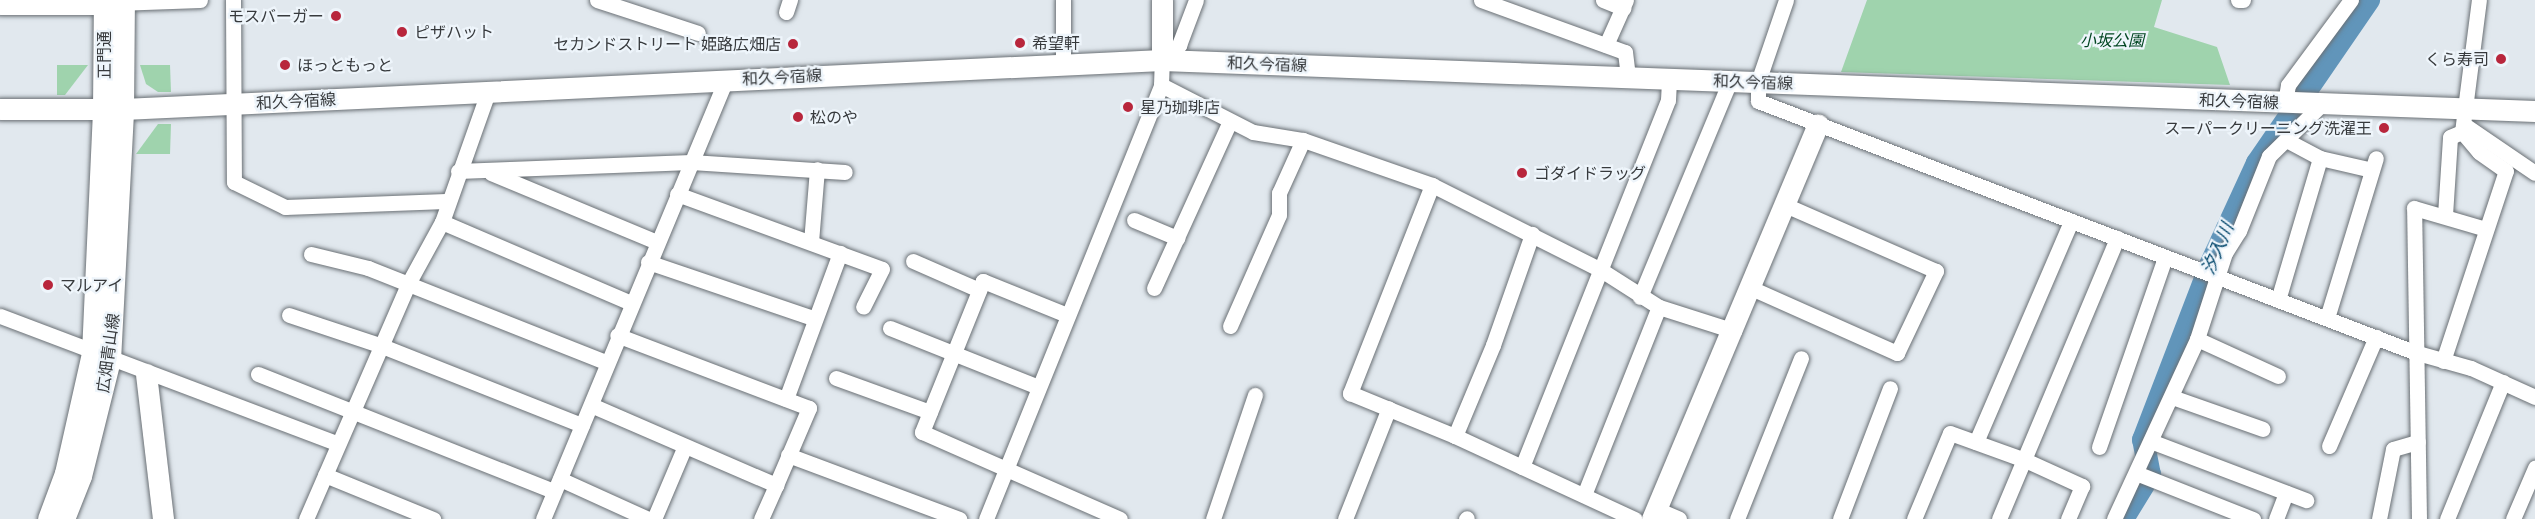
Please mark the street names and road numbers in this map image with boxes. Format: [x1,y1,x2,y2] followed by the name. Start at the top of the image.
[94,31,114,79] street label: 正門通
[1227,53,1307,75] street label: 和久今宿線
[742,65,822,89] street label: 和久今宿線
[1713,71,1793,93] street label: 和久今宿線
[256,89,336,113] street label: 和久今宿線
[2199,90,2279,112] street label: 和久今宿線
[93,312,123,394] street label: 広畑青山線

